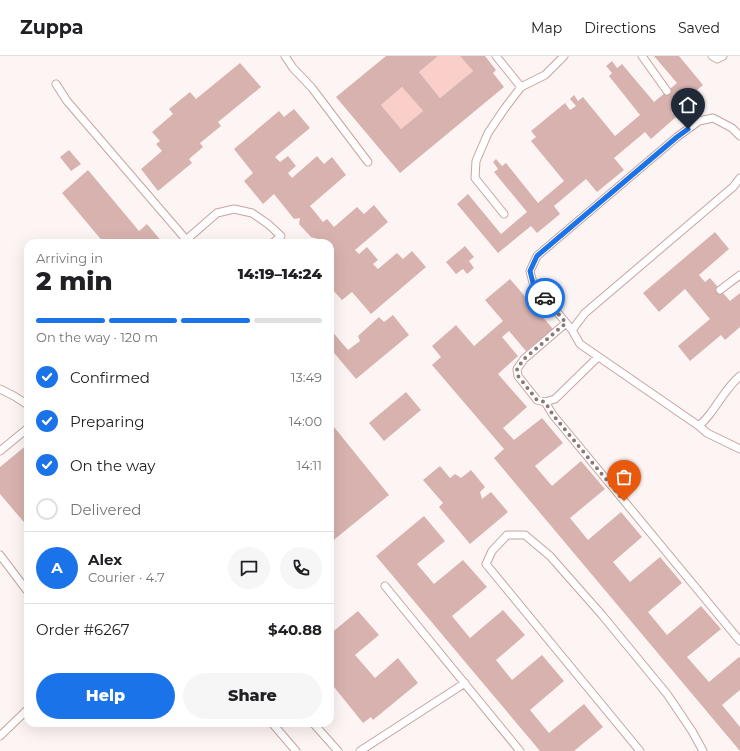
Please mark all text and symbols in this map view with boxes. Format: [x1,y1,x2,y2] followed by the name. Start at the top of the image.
[20,16,84,39] text: Zuppa
[531,19,562,37] text: Map
[584,19,656,37] text: Directions
[678,19,720,37] text: Saved
[671,88,705,129] pin
[677,94,699,116] icon: home
[36,250,103,266] text: Arriving in
[238,264,322,283] text: 14:19–14:24
[36,265,113,297] text: 2 min
[525,278,565,318] courier
[534,287,556,309] icon: car
[36,329,158,345] text: On the way · 120 m
[36,366,58,388] icon: check
[70,368,150,387] text: Confirmed
[291,369,322,385] text: 13:49
[36,410,58,432] icon: check
[70,412,145,431] text: Preparing
[289,413,322,429] text: 14:00
[36,454,58,476] icon: check
[70,456,155,475] text: On the way
[296,457,322,473] text: 14:11
[607,460,641,501] pin
[613,466,635,488] icon: bag
[70,500,142,519] text: Delivered
[228,547,270,589] button: chat
[280,547,322,589] button: phone
[88,550,122,569] text: Alex
[51,558,63,577] text: A
[88,569,165,585] text: Courier · 4.7
[36,620,130,639] text: Order #6267
[268,620,322,639] text: $40.88
[36,673,175,719] button: Help
[183,673,322,719] button: Share

